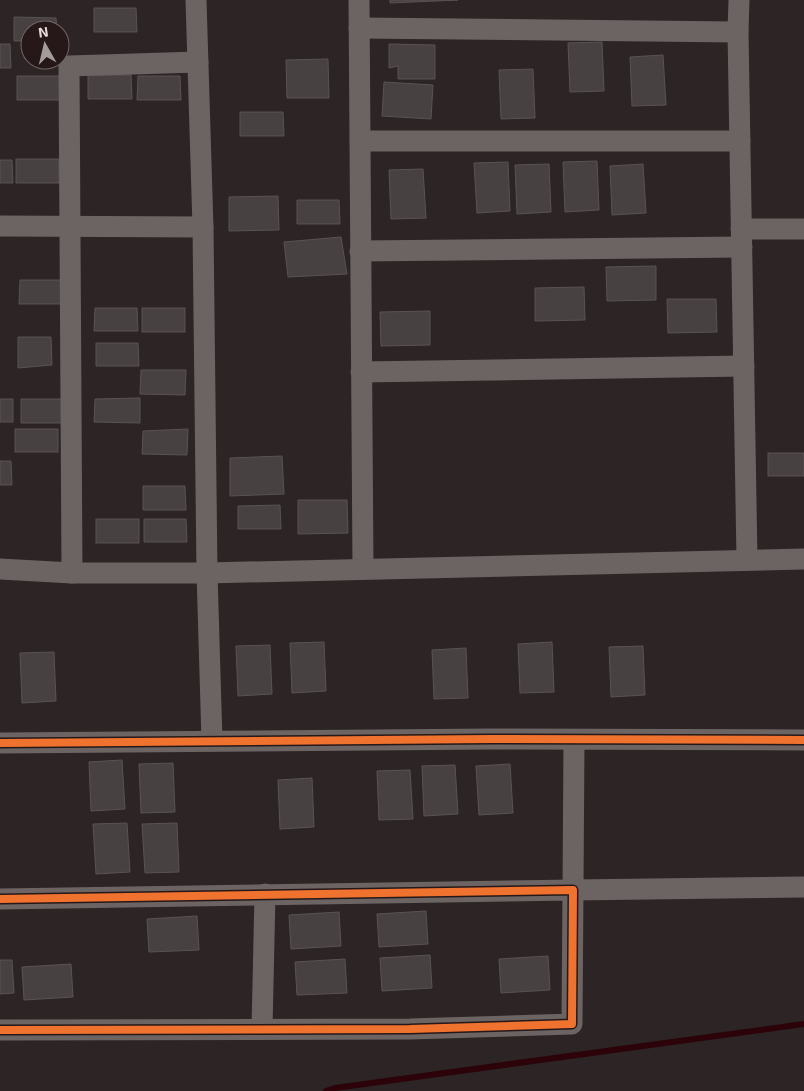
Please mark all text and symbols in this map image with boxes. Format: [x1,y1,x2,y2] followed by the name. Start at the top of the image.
[20,20,70,70] north arrow
[37,23,49,41] text: N

